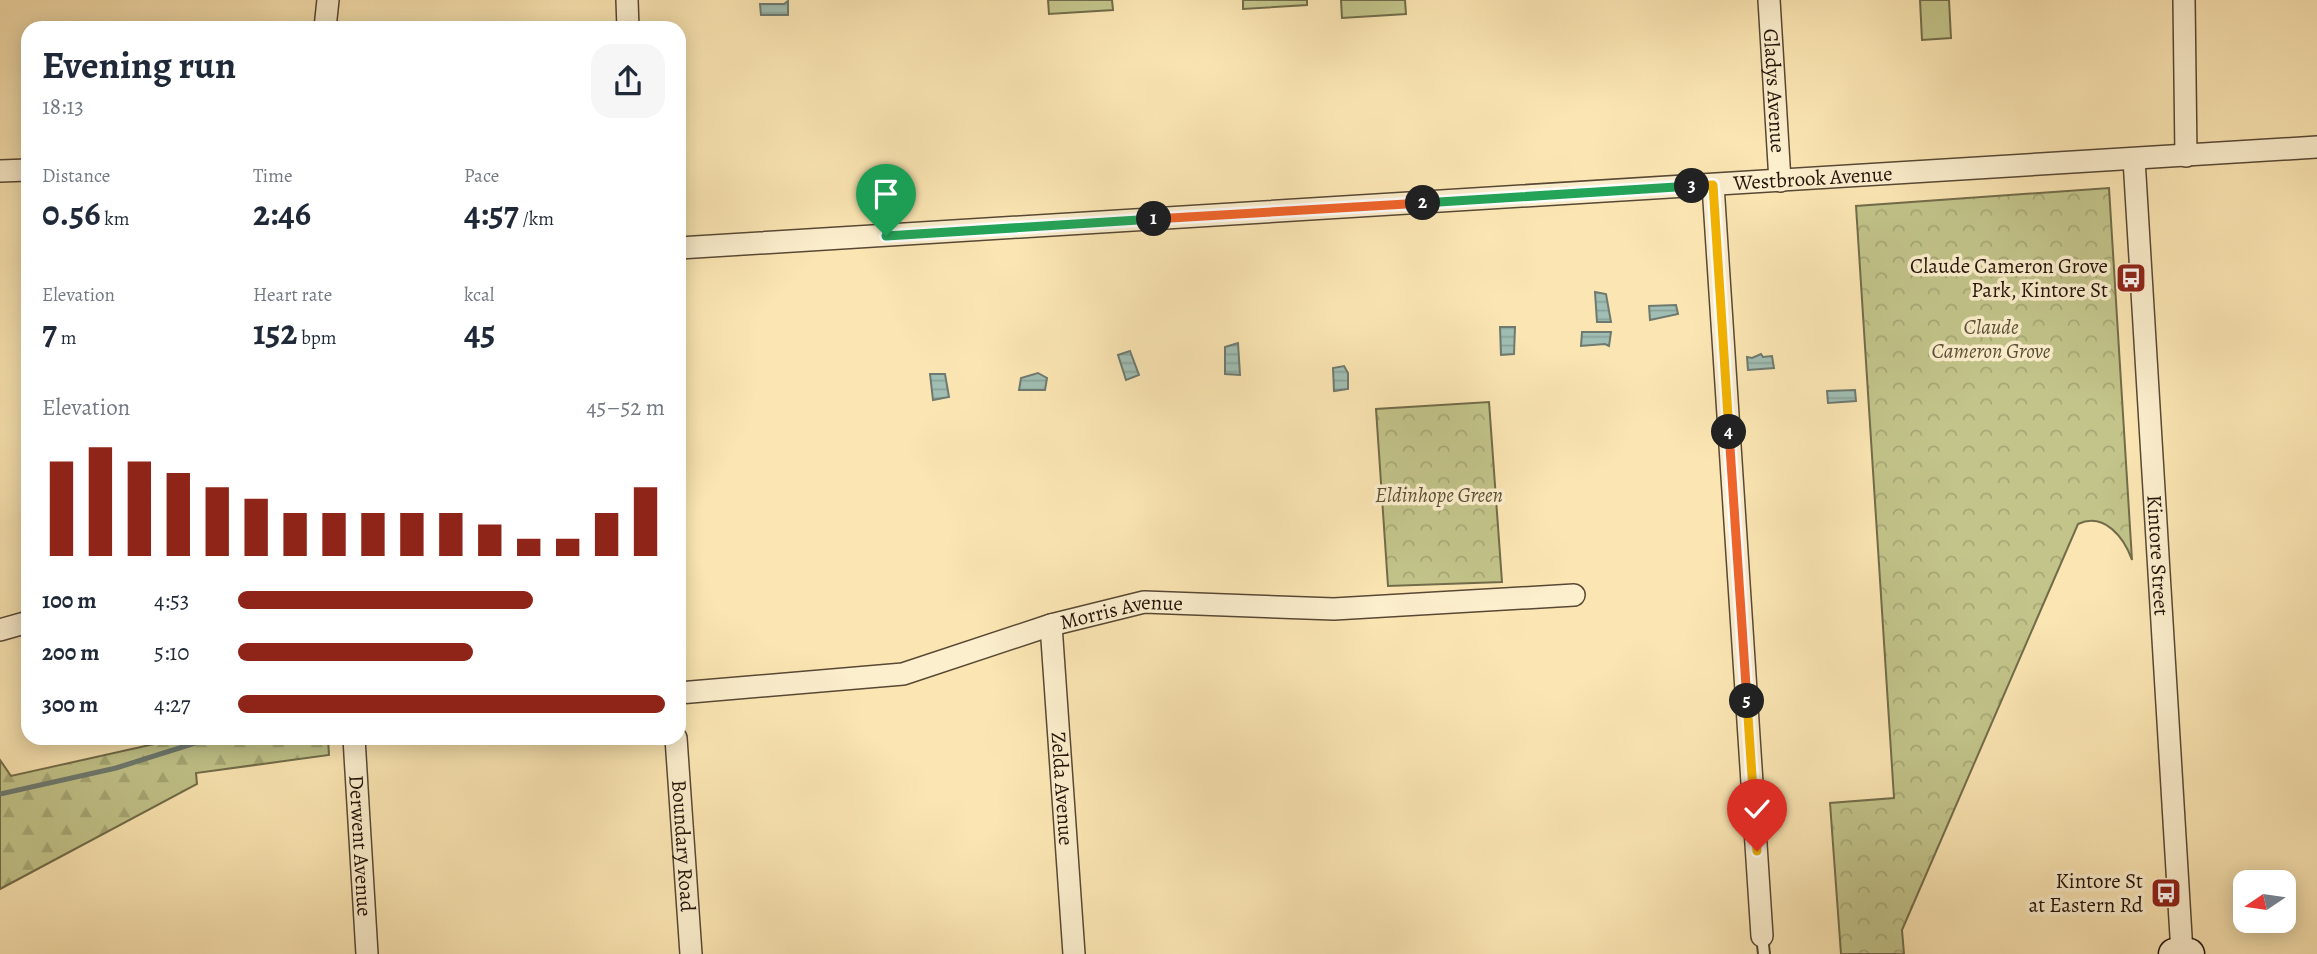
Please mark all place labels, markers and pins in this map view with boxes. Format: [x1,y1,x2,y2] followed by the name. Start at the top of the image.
[856,164,916,236] pin
[1674,168,1710,204] pin: 3
[1406,186,1440,220] pin: 2
[1136,202,1172,236] pin: 1
[1910,252,2108,304] place label: Claude Cameron Grove Park, Kintore St
[2114,261,2148,295] bus stop icon: Claude Cameron Grove Park, Kintore St
[1712,414,1746,450] pin: 4
[1730,684,1764,718] pin: 5
[1727,779,1787,851] pin
[2028,867,2144,919] place label: Kintore St at Eastern Rd
[2149,876,2183,910] bus stop icon: Kintore St at Eastern Rd

